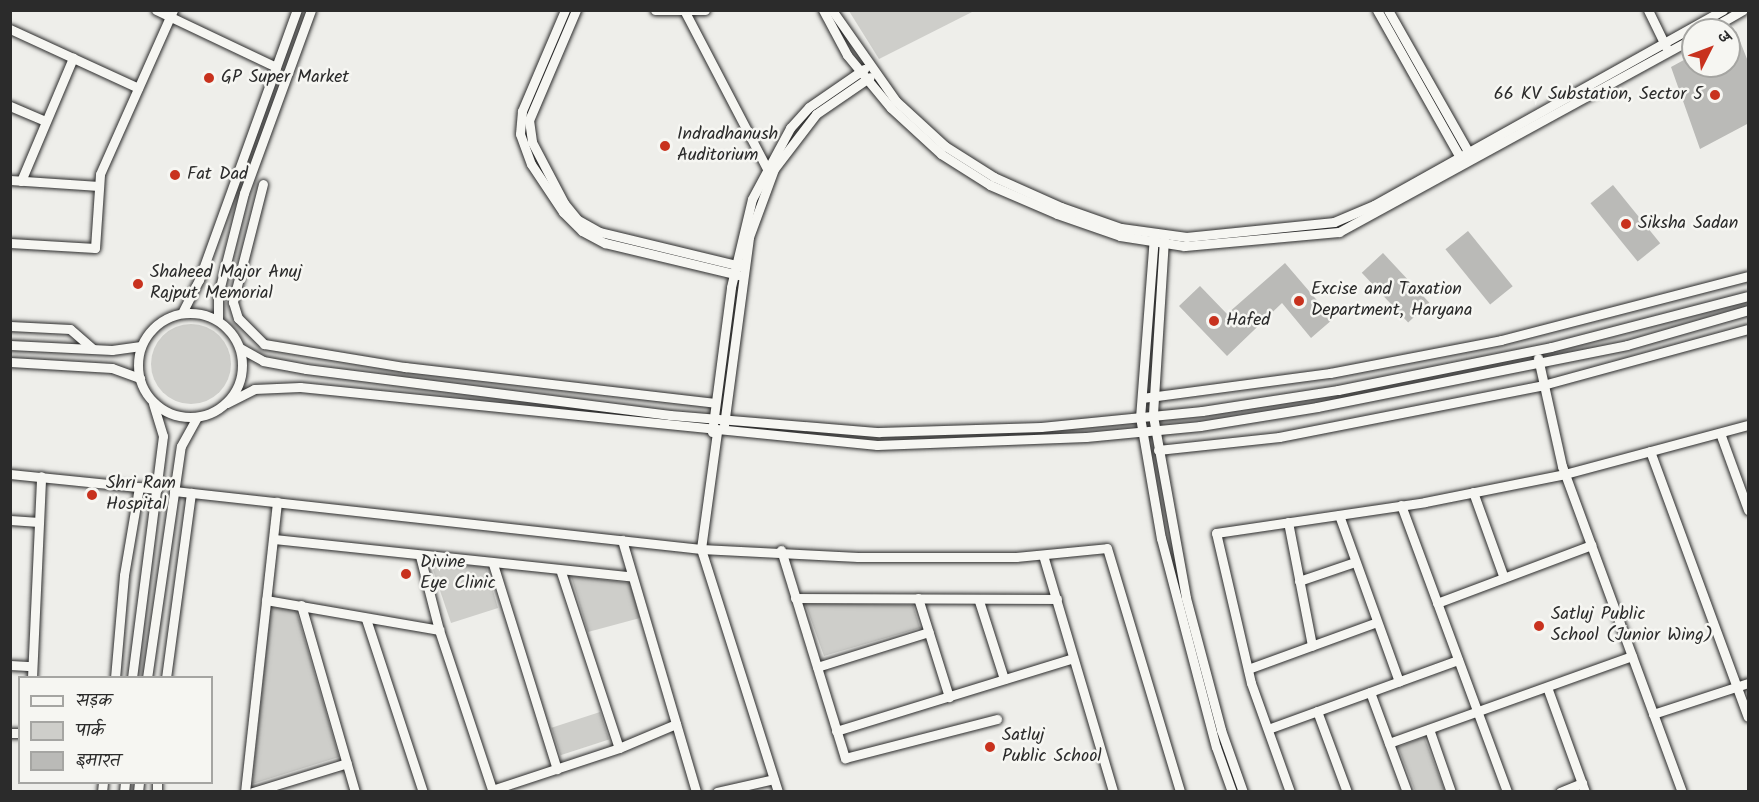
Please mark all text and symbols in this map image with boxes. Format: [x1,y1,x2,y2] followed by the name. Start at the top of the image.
[1681,18,1741,78] north arrow
[1711,25,1736,49] text: उ
[221,67,349,89] place label: GP Super Market
[202,71,216,85] marker: GP Super Market
[1494,84,1703,106] place label: 66 KV Substation, Sector 5
[1708,88,1722,102] marker: 66 KV Substation, Sector 5
[677,125,778,168] place label: Indradhanush Auditorium
[658,139,672,153] marker: Indradhanush Auditorium
[187,164,248,186] place label: Fat Dad
[168,168,182,182] marker: Fat Dad
[1638,213,1738,235] place label: Siksha Sadan
[1619,217,1633,231] marker: Siksha Sadan
[150,263,302,306] place label: Shaheed Major Anuj Rajput Memorial
[131,277,145,291] marker: Shaheed Major Anuj Rajput Memorial
[1311,280,1472,322] place label: Excise and Taxation Department, Haryana
[1292,294,1306,308] marker: Excise and Taxation Department, Haryana
[1226,310,1270,332] place label: Hafed
[1207,314,1221,328] marker: Hafed
[106,474,176,516] place label: Shri Ram Hospital
[83,486,101,504] marker: Shri Ram Hospital
[420,553,496,596] place label: Divine Eye Clinic
[397,565,415,583] marker: Divine Eye Clinic
[1551,605,1713,648] place label: Satluj Public School (Junior Wing)
[1532,619,1546,633] marker: Satluj Public School (Junior Wing)
[18,676,213,784] legend
[76,687,112,716] text: सड़क
[76,717,105,746] text: पार्क
[1002,726,1102,768] place label: Satluj Public School
[983,740,997,754] marker: Satluj Public School
[76,747,120,776] text: इमारत

